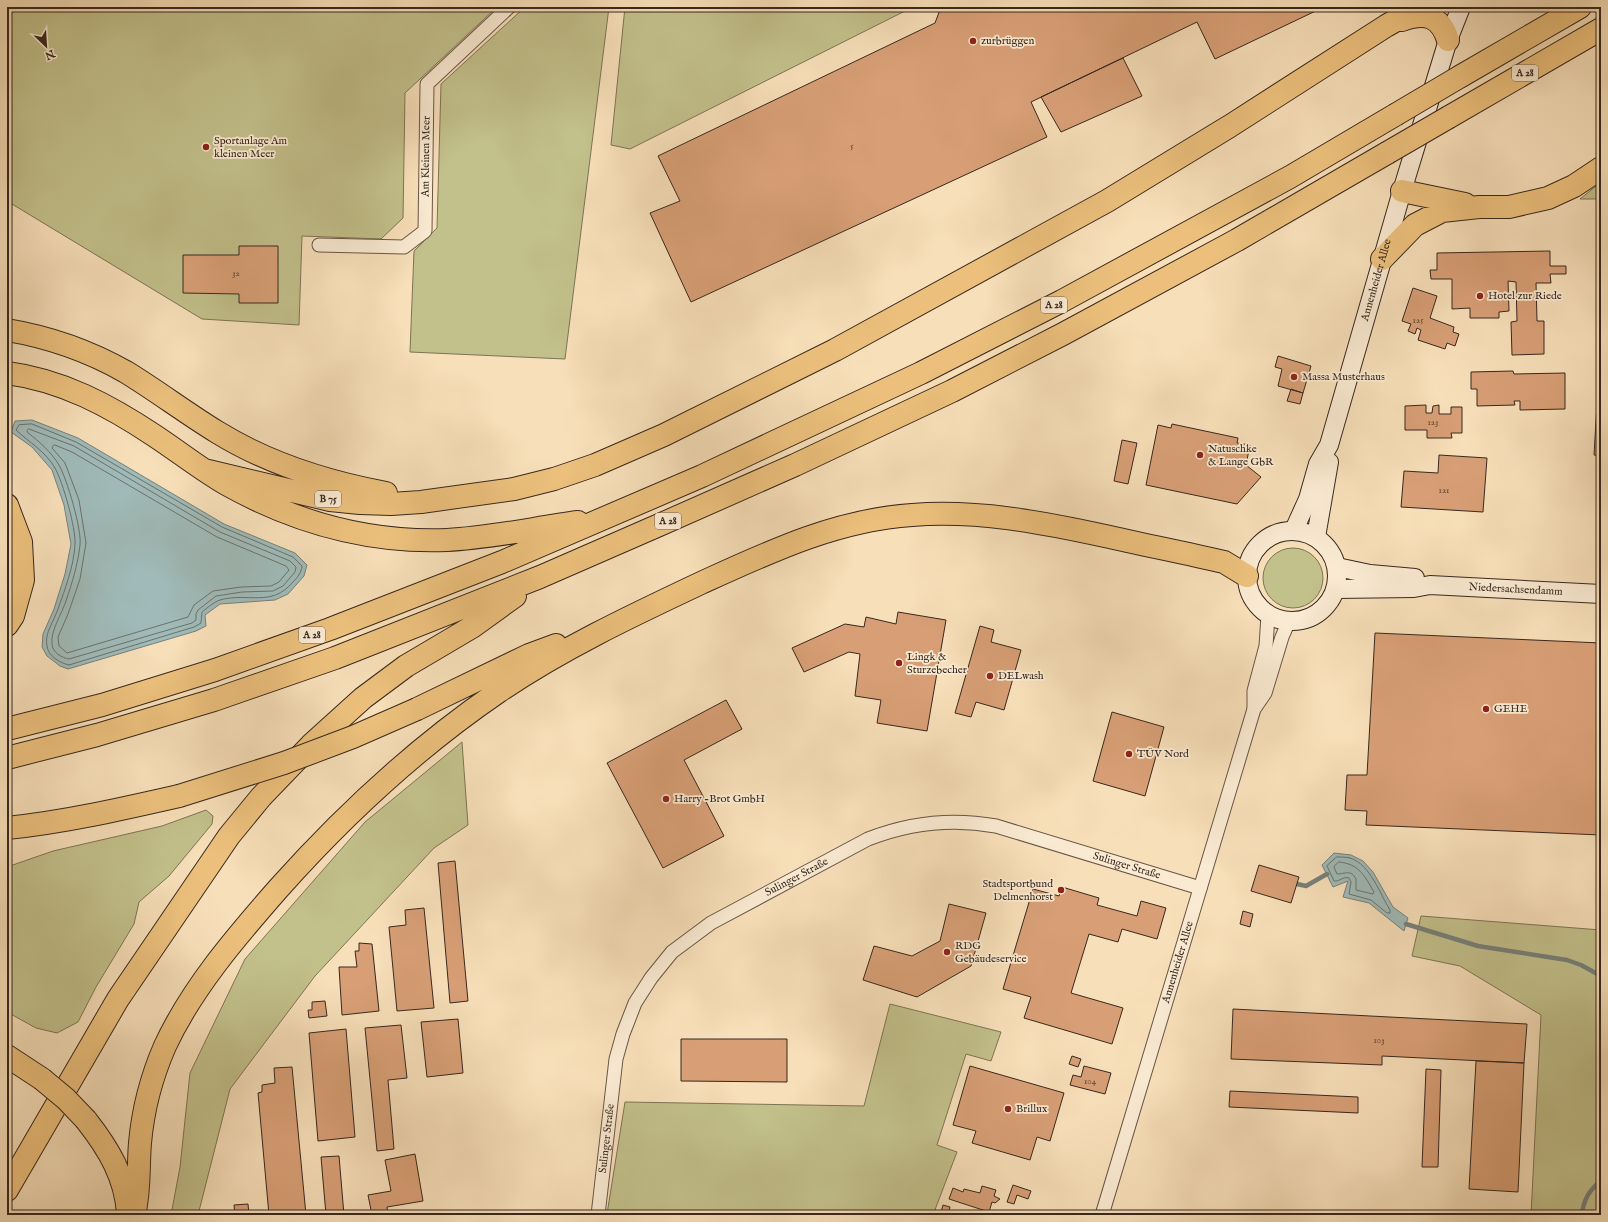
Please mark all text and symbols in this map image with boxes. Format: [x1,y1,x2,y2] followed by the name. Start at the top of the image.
[26,26,66,66] north arrow
[981,34,1034,48] place label: zurbrüggen
[968,36,978,46] marker: zurbrüggen
[42,45,58,63] text: N
[1512,65,1538,81] road number: A 28
[418,116,434,198] street label: Am Kleinen Meer
[214,134,288,161] place label: Sportanlage Am kleinen Meer
[850,141,854,152] house number: 5
[201,142,211,152] marker: Sportanlage Am kleinen Meer
[1358,237,1395,324] street label: Annenheider Allee
[232,268,240,279] house number: 32
[1488,289,1562,303] place label: Hotel zur Riede
[1475,291,1485,301] marker: Hotel zur Riede
[1041,297,1067,313] road number: A 28
[1413,315,1424,326] house number: 125
[1302,370,1385,384] place label: Massa Musterhaus
[1289,372,1299,382] marker: Massa Musterhaus
[1428,417,1438,428] house number: 123
[1208,442,1274,469] place label: Natuschke & Lange GbR
[1195,450,1205,460] marker: Natuschke & Lange GbR
[1439,485,1449,496] house number: 121
[315,491,341,507] road number: B 75
[655,513,681,529] road number: A 28
[1468,580,1563,599] street label: Niedersachsendamm
[299,627,325,643] road number: A 28
[907,650,967,677] place label: Lingk & Sturzebecher
[894,658,904,668] marker: Lingk & Sturzebecher
[998,669,1044,683] place label: DELwash
[985,671,995,681] marker: DELwash
[1494,702,1528,716] place label: GEHE
[1481,704,1491,714] marker: GEHE
[1137,747,1189,761] place label: TÜV Nord
[1124,749,1134,759] marker: TÜV Nord
[674,792,766,806] place label: Harry -Brot GmbH
[661,794,671,804] marker: Harry -Brot GmbH
[1091,849,1162,883] street label: Sulinger Straße
[763,855,831,900] street label: Sulinger Straße
[982,877,1053,904] place label: Stadtsportbund Delmenhorst
[1056,885,1066,895] marker: Stadtsportbund Delmenhorst
[1159,920,1197,1006] street label: Annenheider Allee
[955,939,1027,966] place label: RDG Gebäudeservice
[942,947,952,957] marker: RDG Gebäudeservice
[1373,1035,1385,1046] house number: 103
[1084,1076,1097,1087] house number: 104
[1016,1102,1048,1116] place label: Brillux
[596,1103,618,1174] street label: Sulinger Straße
[1003,1104,1013,1114] marker: Brillux

